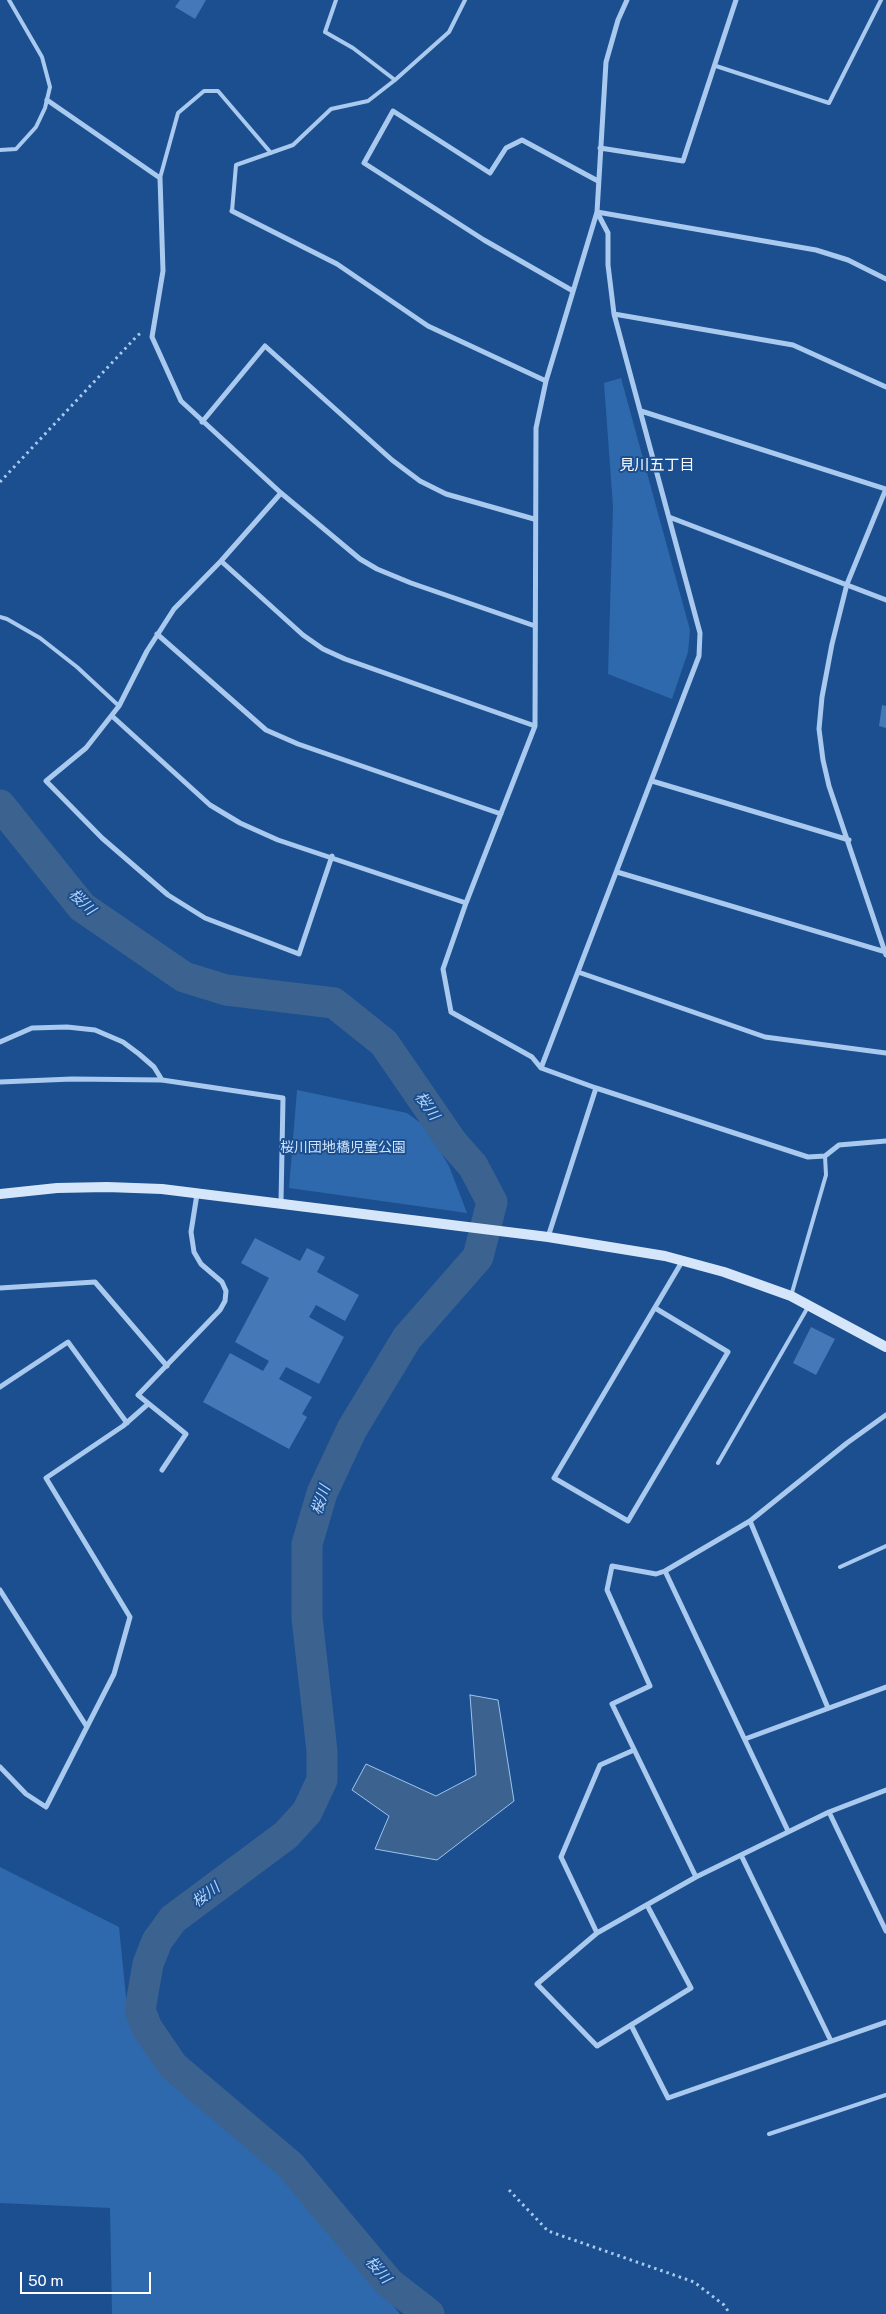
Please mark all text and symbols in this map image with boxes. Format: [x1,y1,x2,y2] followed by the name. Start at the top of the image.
[620,456,694,474] district label: 見川五丁目
[65,885,99,919] water label: 桜川
[411,1089,443,1123] water label: 桜川
[280,1140,406,1156] park label: 桜川団地橋児童公園
[308,1483,334,1517] water label: 桜川
[189,1879,223,1911] water label: 桜川
[361,2253,395,2287] water label: 桜川
[22,2262,154,2294] scale bar
[28,2272,63,2289] text: 50 m

